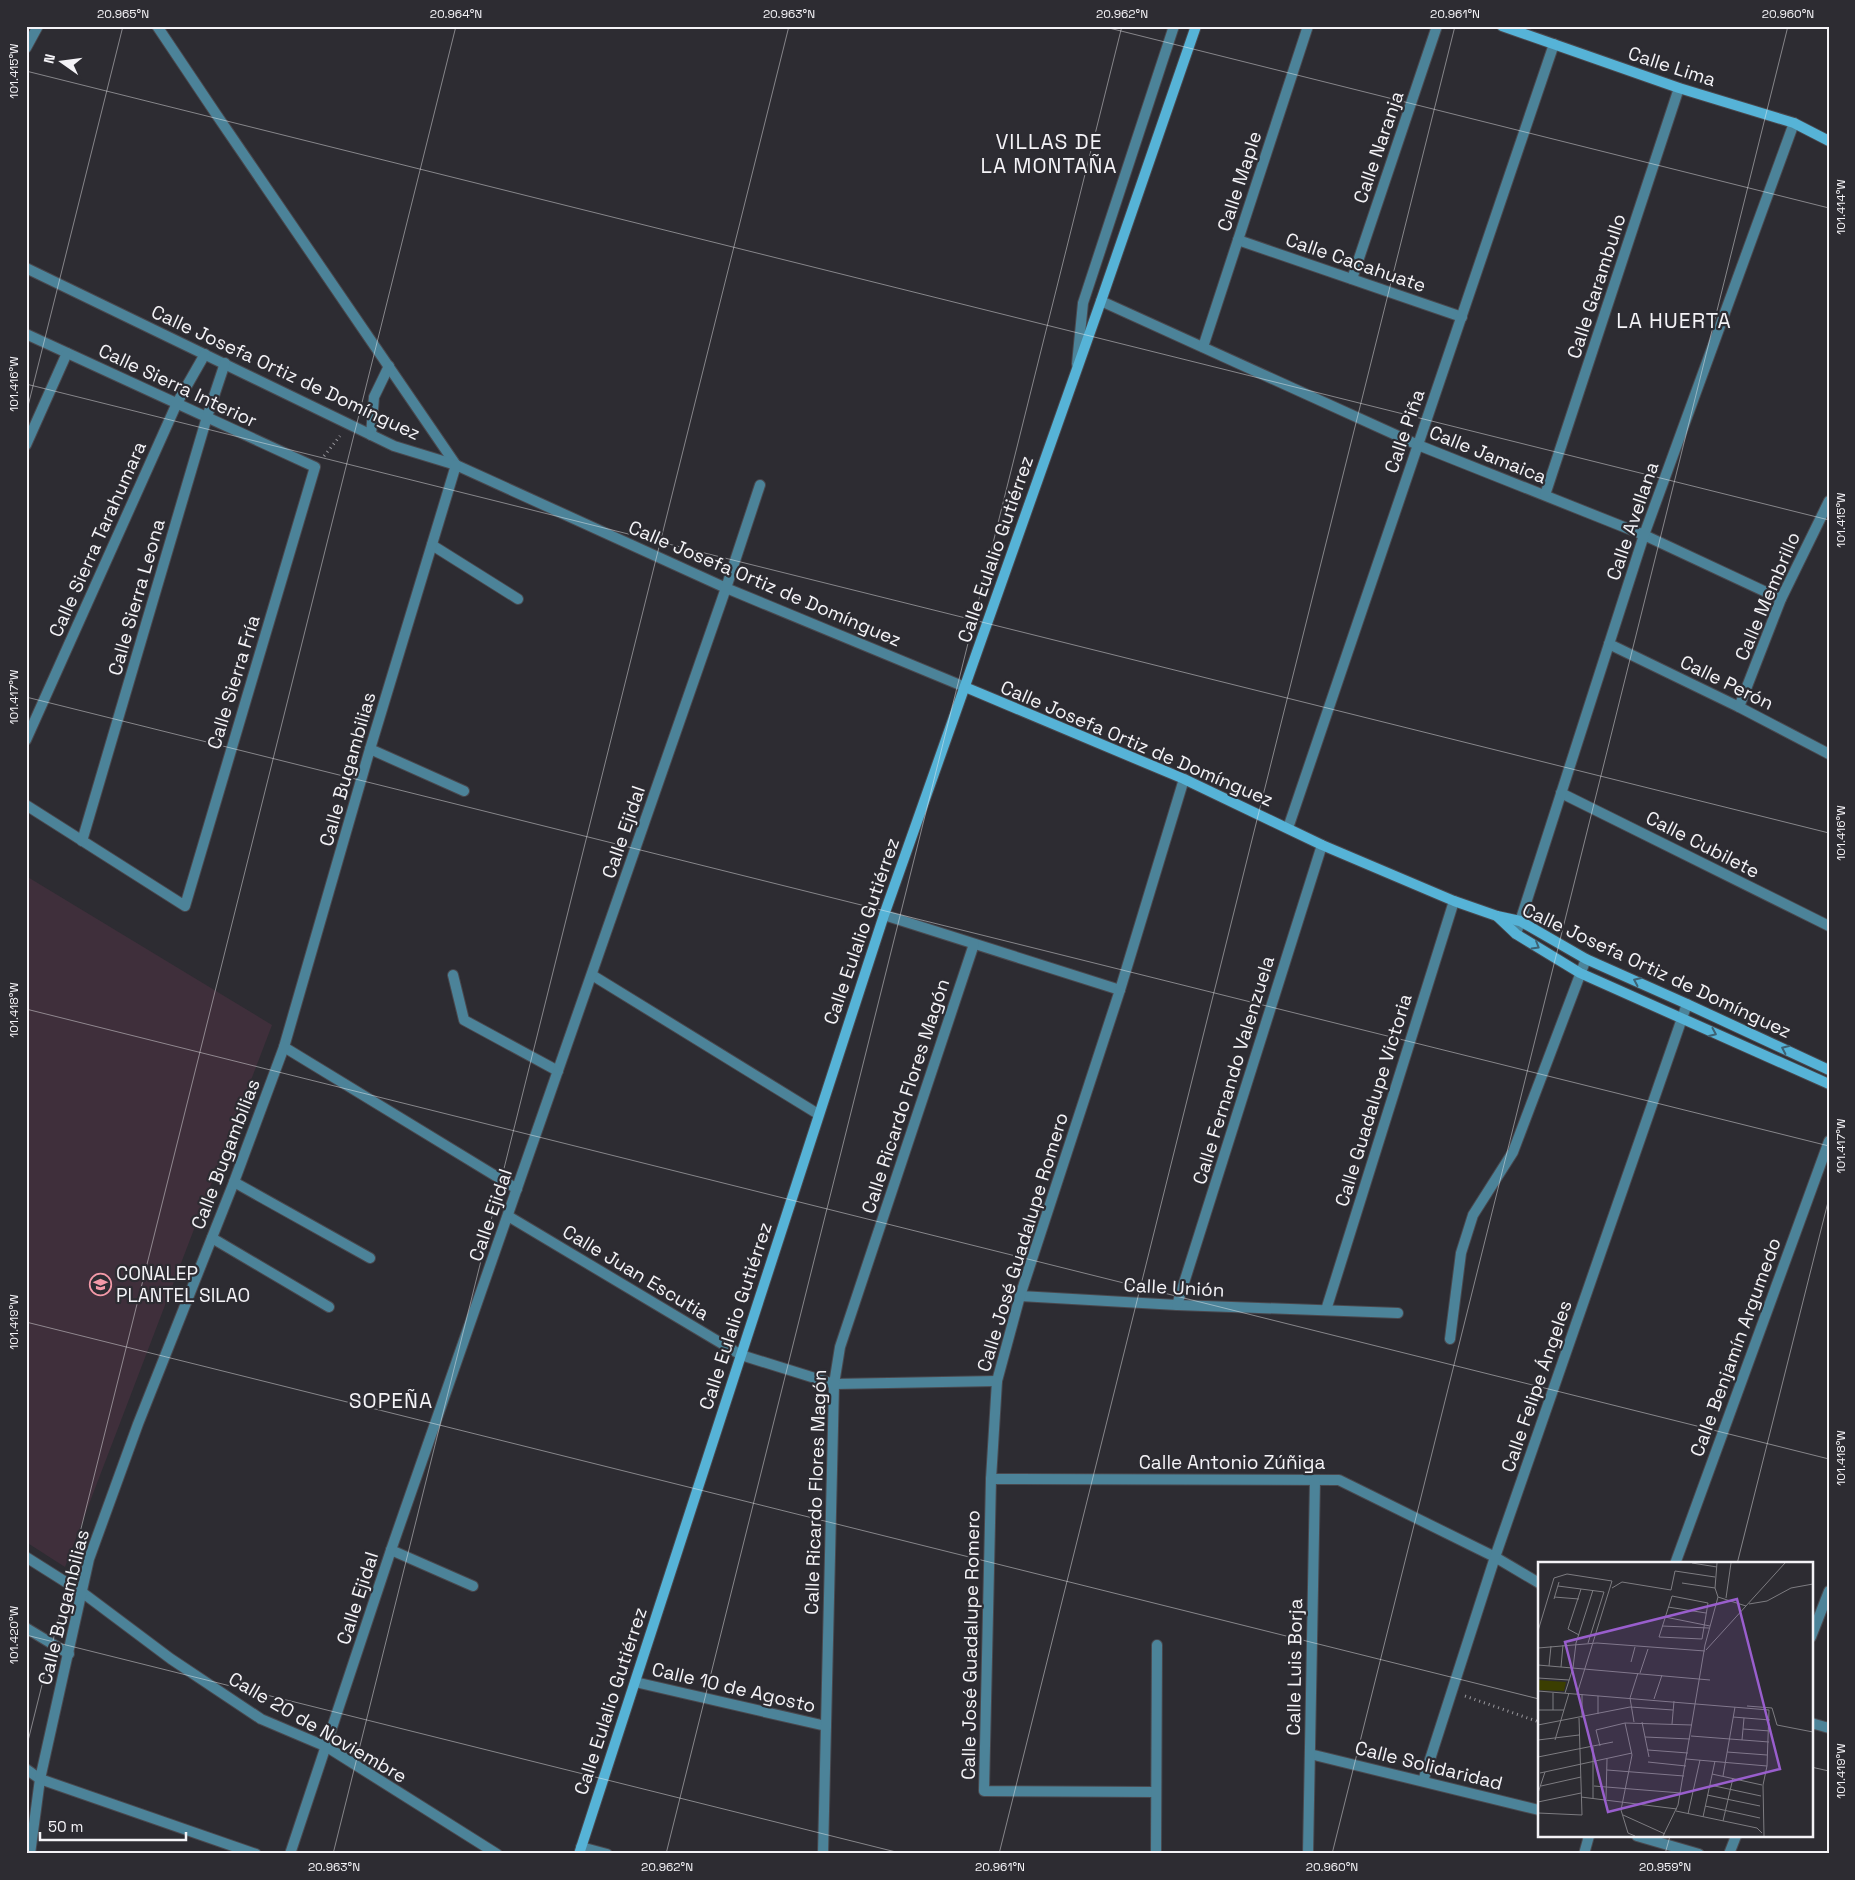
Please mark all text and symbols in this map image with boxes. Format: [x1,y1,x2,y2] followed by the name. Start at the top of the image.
[97,6,149,22] text: 20.965°N
[430,6,482,22] text: 20.964°N
[763,6,815,22] text: 20.963°N
[1096,6,1148,22] text: 20.962°N
[1430,6,1480,22] text: 20.961°N
[1762,6,1814,22] text: 20.960°N
[38,38,88,88] north arrow
[1625,41,1719,92] street label: Calle Lima
[6,43,22,99] text: 101.415°W
[40,52,59,66] text: N
[1348,88,1409,207] street label: Calle Naranja
[980,128,1118,179] district label: VILLAS DE LA MONTAÑA
[1212,128,1267,235] street label: Calle Maple
[1833,179,1849,235] text: 101.414°W
[1561,210,1632,362] street label: Calle Garambullo
[1282,227,1429,298] street label: Calle Cacahuate
[147,299,424,446] street label: Calle Josefa Ortiz de Domínguez
[1616,307,1732,334] district label: LA HUERTA
[94,338,261,433] street label: Calle Sierra Interior
[6,356,22,412] text: 101.416°W
[1378,386,1431,476] street label: Calle Piña
[1425,420,1550,489] street label: Calle Jamaica
[43,437,152,641] street label: Calle Sierra Tarahumara
[952,452,1039,646] street label: Calle Eulalio Gutiérrez
[1600,458,1664,584] street label: Calle Avellana
[1833,492,1849,548] text: 101.415°W
[625,515,905,652] street label: Calle Josefa Ortiz de Domínguez
[102,516,171,678] street label: Calle Sierra Leona
[1729,528,1806,664] street label: Calle Membrillo
[201,612,266,752] street label: Calle Sierra Fría
[1676,649,1778,716] street label: Calle Perón
[6,669,22,724] text: 101.417°W
[997,675,1277,812] street label: Calle Josefa Ortiz de Domínguez
[314,689,381,849] street label: Calle Bugambilias
[596,783,651,882] street label: Calle Ejidal
[1642,805,1764,884] street label: Calle Cubilete
[1833,805,1849,861] text: 101.416°W
[818,834,905,1028] street label: Calle Eulalio Gutiérrez
[1518,897,1795,1044] street label: Calle Josefa Ortiz de Domínguez
[1530,939,1539,949] one-way arrow
[1187,953,1280,1188] street label: Calle Fernando Valenzuela
[856,976,955,1217] street label: Calle Ricardo Flores Magón
[1633,977,1642,988] one-way arrow
[6,982,22,1038] text: 101.418°W
[1329,991,1418,1210] street label: Calle Guadalupe Victoria
[1708,1026,1717,1037] one-way arrow
[1781,1045,1790,1056] one-way arrow
[185,1075,266,1233] street label: Calle Bugambilias
[971,1110,1074,1375] street label: Calle José Guadalupe Romero
[1833,1118,1849,1173] text: 101.417°W
[463,1166,518,1265] street label: Calle Ejidal
[558,1219,714,1326] street label: Calle Juan Escutia
[693,1219,778,1413] street label: Calle Eulalio Gutiérrez
[1684,1234,1787,1460] street label: Calle Benjamín Argumedo
[116,1261,250,1308] place label: CONALEP PLANTEL SILAO
[88,1272,112,1296] school or university icon: CONALEP PLANTEL SILAO
[1123,1272,1225,1303] street label: Calle Unión
[6,1294,22,1350] text: 101.419°W
[1495,1297,1578,1475] street label: Calle Felipe Ángeles
[799,1369,832,1615] street label: Calle Ricardo Flores Magón
[349,1387,433,1414] district label: SOPEÑA
[1833,1430,1849,1486] text: 101.418°W
[1139,1450,1325,1475] street label: Calle Antonio Zúñiga
[956,1510,985,1780] street label: Calle José Guadalupe Romero
[32,1527,95,1687] street label: Calle Bugambilias
[331,1548,384,1648] street label: Calle Ejidal
[1538,1562,1812,1838] inset map
[1281,1598,1308,1736] street label: Calle Luis Borja
[568,1604,653,1798] street label: Calle Eulalio Gutiérrez
[6,1605,22,1664] text: 101.420°W
[649,1656,818,1719] street label: Calle 10 de Agosto
[224,1666,412,1789] street label: Calle 20 de Noviembre
[1352,1735,1505,1796] street label: Calle Solidaridad
[1833,1743,1849,1799] text: 101.419°W
[40,1810,186,1842] scale bar
[48,1817,83,1836] text: 50 m
[308,1859,360,1875] text: 20.963°N
[641,1859,693,1875] text: 20.962°N
[975,1859,1025,1875] text: 20.961°N
[1306,1859,1358,1875] text: 20.960°N
[1639,1859,1691,1875] text: 20.959°N

